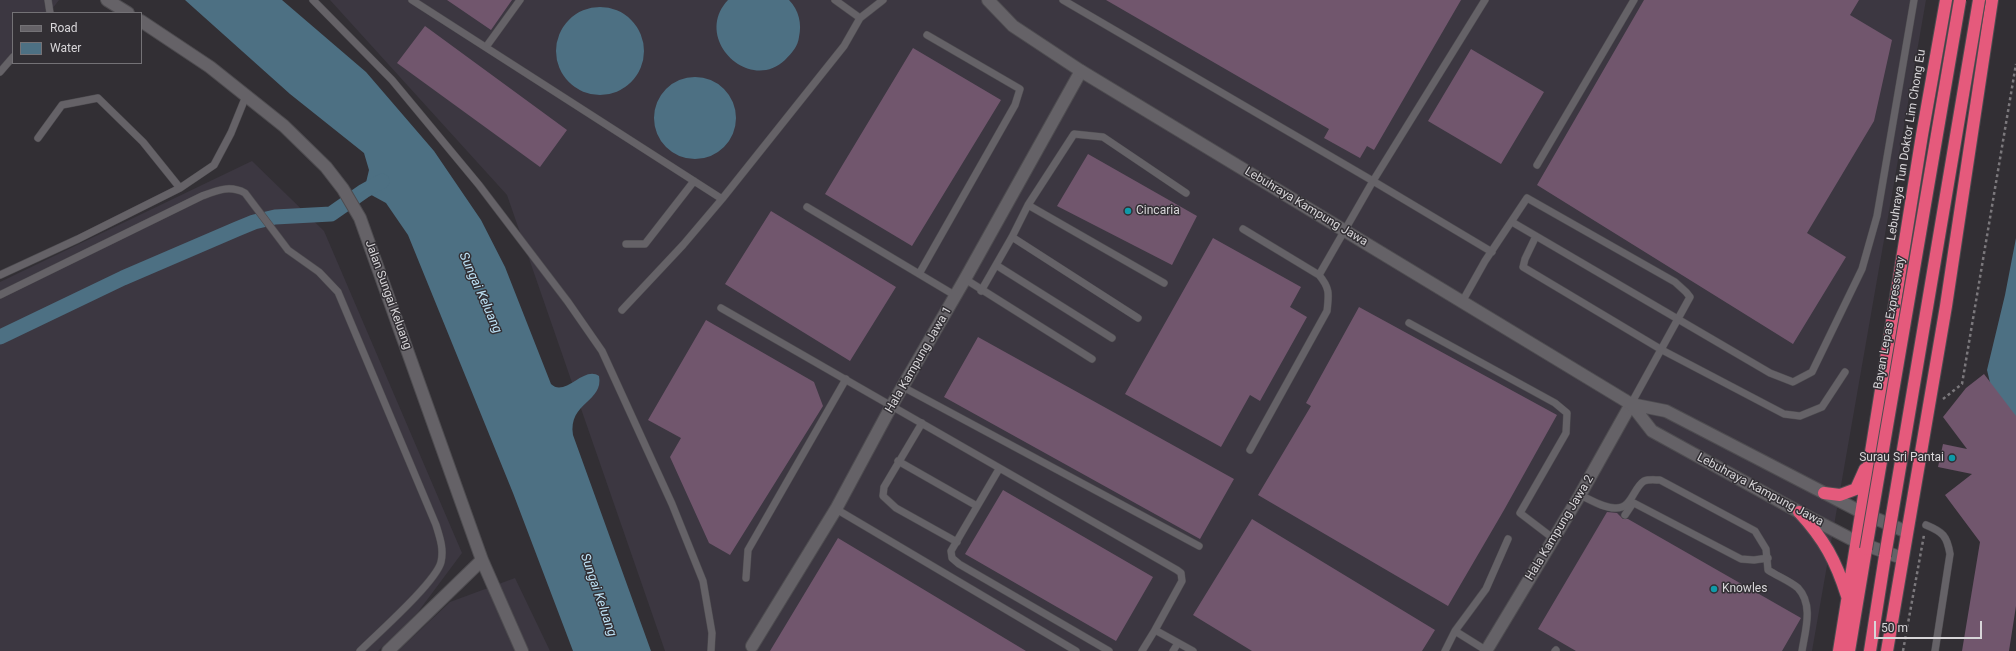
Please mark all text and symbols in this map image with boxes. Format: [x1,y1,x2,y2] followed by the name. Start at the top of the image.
[12,12,142,64] legend
[50,21,78,35] text: Road
[50,41,81,55] text: Water
[1885,48,1929,242] street label: Lebuhraya Tun Doktor Lim Chong Eu
[1242,164,1370,250] street label: Lebuhraya Kampung Jawa
[1136,204,1180,218] place label: Cincaria
[1123,206,1133,216] marker: Cincaria
[362,239,414,351] street label: Jalan Sungai Keluang
[455,250,505,336] water label: Sungai Keluang
[1871,256,1909,390] street label: Bayan Lepas Expressway
[883,304,955,416] street label: Hala Kampung Jawa 1
[1694,451,1826,529] street label: Lebuhraya Kampung Jawa
[1859,451,1944,465] place label: Surau Sri Pantai
[1947,453,1957,463] marker: Surau Sri Pantai
[1523,473,1597,583] street label: Hala Kampung Jawa 2
[576,551,620,639] water label: Sungai Keluang
[1722,582,1767,596] place label: Knowles
[1709,584,1719,594] marker: Knowles
[1876,613,1984,639] scale bar
[1881,621,1908,635] text: 50 m

